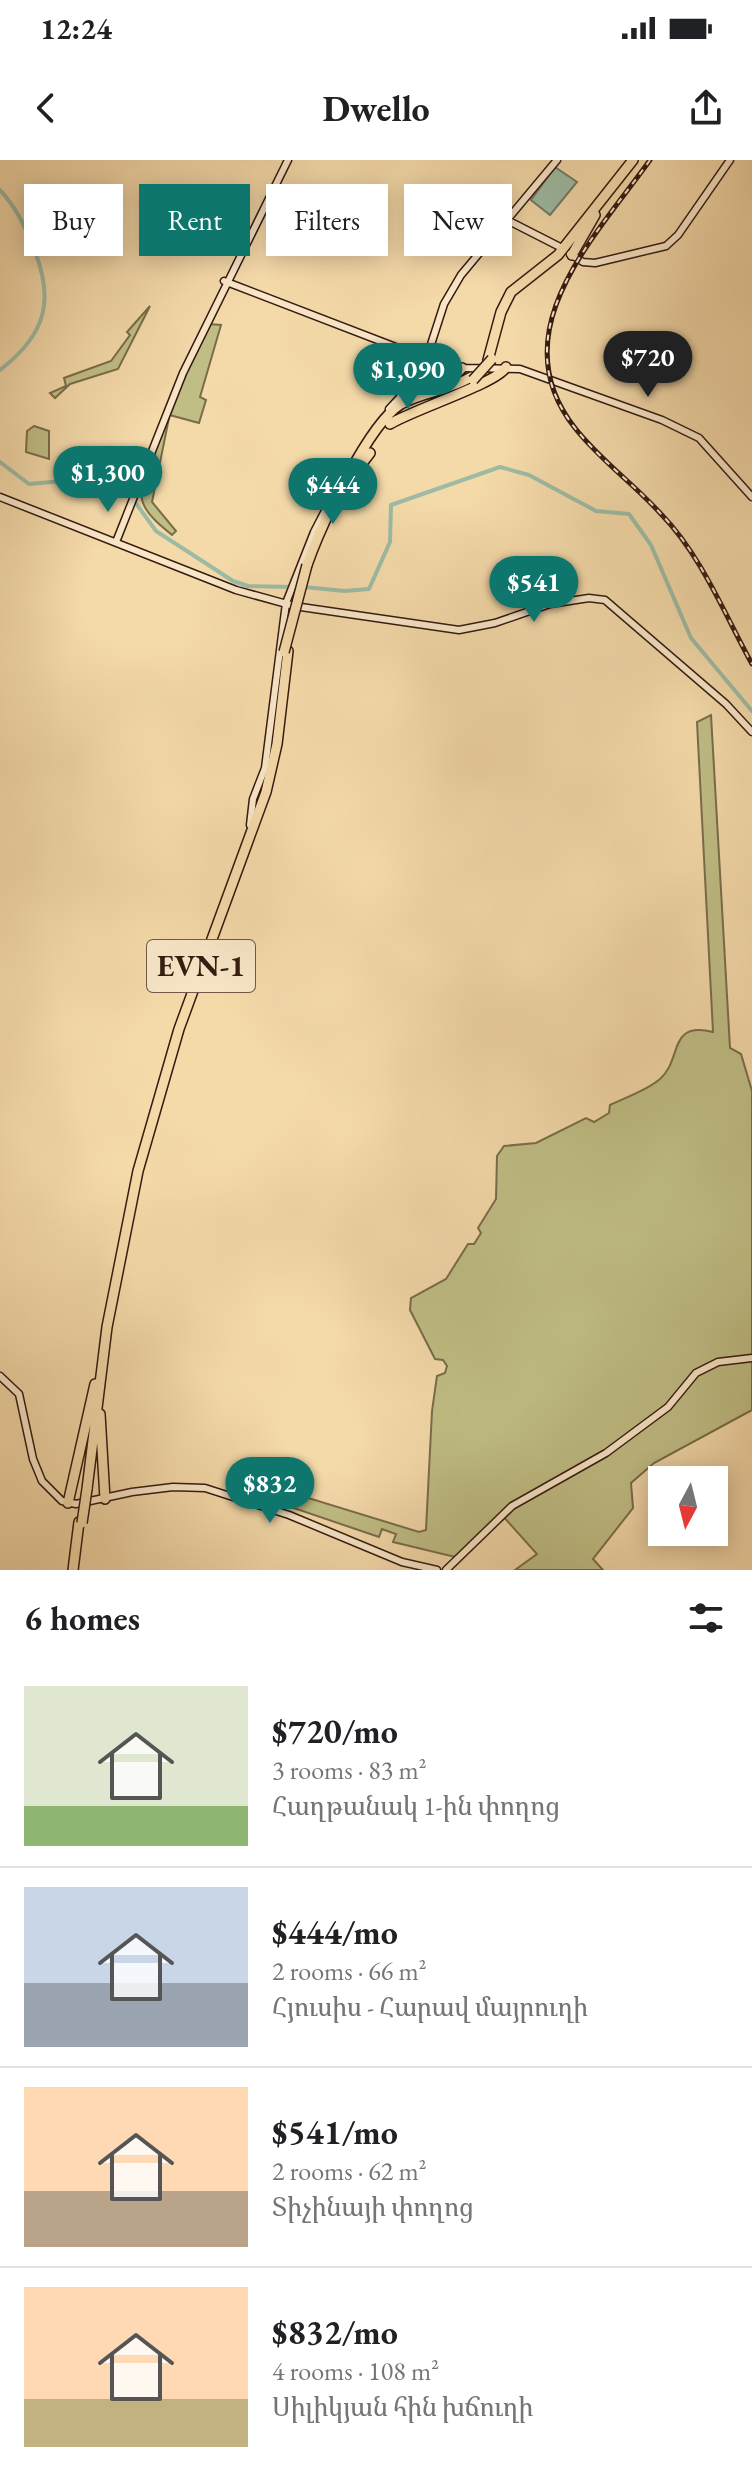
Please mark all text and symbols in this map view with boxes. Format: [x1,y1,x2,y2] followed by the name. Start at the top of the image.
[40,9,112,48] text: 12:24
[322,85,430,132] text: Dwello
[24,86,68,130] icon: back
[684,86,728,130] icon: share
[24,184,123,256] chip: Buy
[139,184,250,256] chip: Rent
[266,184,388,256] chip: Filters
[404,184,512,256] chip: New
[601,331,695,399] pin: $720
[621,340,675,374] text: $720
[343,343,473,411] pin: $1,090
[371,352,445,386] text: $1,090
[43,446,173,514] pin: $1,300
[71,455,145,489] text: $1,300
[286,458,380,526] pin: $444
[306,467,360,501] text: $444
[487,556,581,624] pin: $541
[507,565,561,599] text: $541
[147,940,255,992] road number: EVN-1
[223,1457,317,1525] pin: $832
[243,1466,297,1500] text: $832
[648,1466,728,1546] north arrow
[648,1466,728,1546] map controls
[24,1596,140,1640] text: 6 homes
[684,1596,728,1640] icon: filters
[272,1709,398,1753] text: $720/mo
[88,1718,184,1814] icon: home
[272,1753,427,1787] text: 3 rooms · 83 m²
[272,1789,560,1823] text: Հաղթանակ 1-ին փողոց
[272,1910,398,1954] text: $444/mo
[88,1919,184,2015] icon: home
[272,1954,427,1988] text: 2 rooms · 66 m²
[272,1990,588,2024] text: Հյուսիս - Հարավ մայրուղի
[272,2110,398,2154] text: $541/mo
[88,2119,184,2215] icon: home
[272,2154,427,2188] text: 2 rooms · 62 m²
[272,2190,474,2224] text: Տիչինայի փողոց
[272,2310,398,2354] text: $832/mo
[88,2319,184,2415] icon: home
[272,2354,439,2388] text: 4 rooms · 108 m²
[272,2390,533,2424] text: Սիլիկյան հին խճուղի

